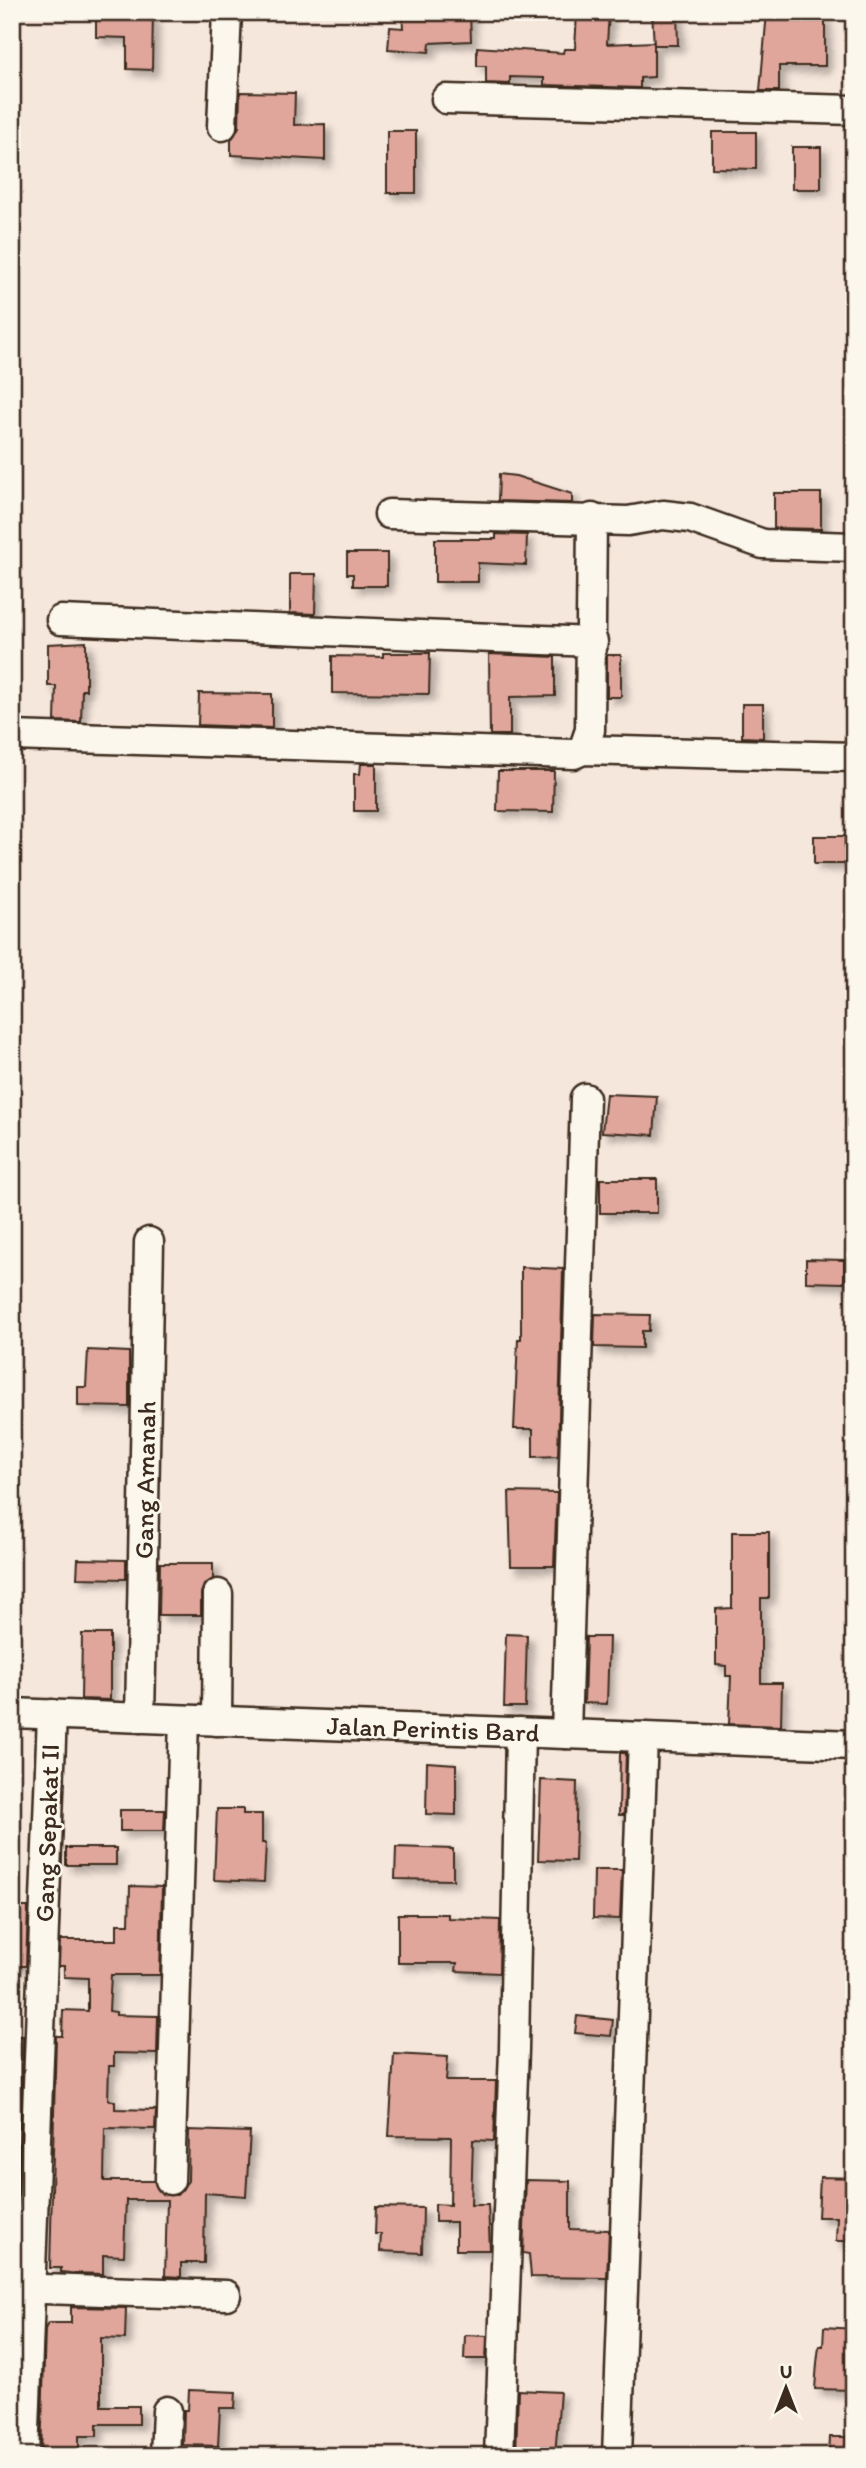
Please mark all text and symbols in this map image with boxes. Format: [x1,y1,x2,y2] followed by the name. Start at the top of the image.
[128,1401,162,1559] street label: Gang Amanah
[326,1709,540,1749] street label: Jalan Perintis Bard
[28,1743,66,1923] street label: Gang Sepakat II
[750,2352,820,2422] north arrow
[780,2360,792,2383] text: U

